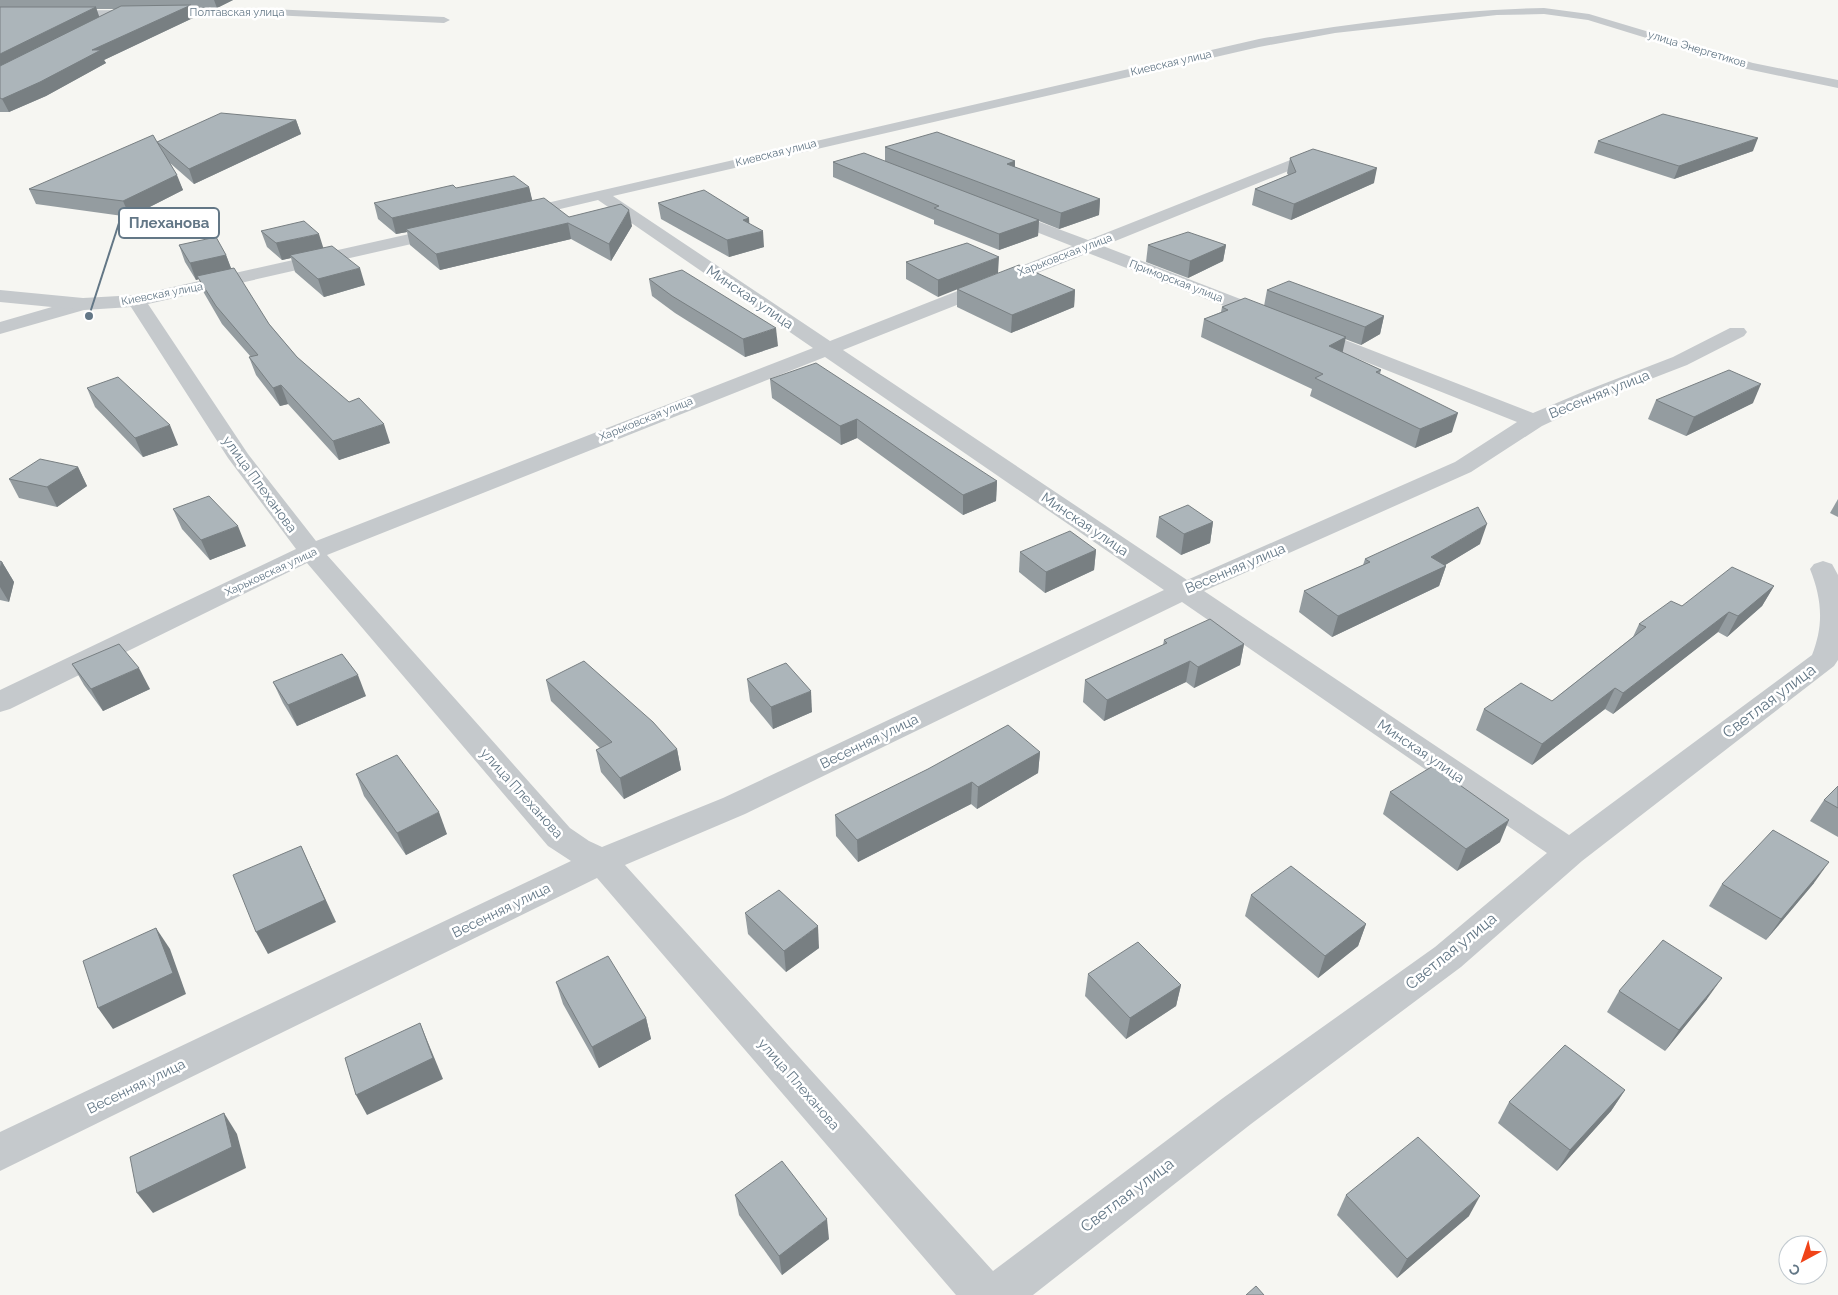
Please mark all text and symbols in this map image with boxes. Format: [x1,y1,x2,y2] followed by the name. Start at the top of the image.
[190,6,284,19] street label: Полтавская улица
[1646,28,1748,70] street label: улица Энергетиков
[1129,47,1213,79] street label: Киевская улица
[734,137,818,169] street label: Киевская улица
[119,208,219,238] callout: Плеханова
[129,214,210,232] text: Плеханова
[1016,231,1114,279] street label: Харьковская улица
[1127,257,1225,305] street label: Приморская улица
[704,262,796,332] street label: Минская улица
[120,280,204,308] street label: Киевская улица
[1546,367,1652,421] street label: Весенняя улица
[597,394,695,444] street label: Харьковская улица
[220,433,300,535] street label: улица Плеханова
[1039,489,1131,559] street label: Минская улица
[1183,540,1287,596] street label: Весенняя улица
[223,545,319,599] street label: Харьковская улица
[1719,660,1819,742] street label: Светлая улица
[817,710,921,772] street label: Весенняя улица
[1375,716,1467,786] street label: Минская улица
[477,745,567,841] street label: улица Плеханова
[449,879,553,941] street label: Весенняя улица
[1402,909,1500,993] street label: Светлая улица
[755,1035,843,1133] street label: улица Плеханова
[84,1055,188,1117] street label: Весенняя улица
[1077,1154,1177,1236] street label: Светлая улица
[1778,1235,1828,1285] north arrow
[1786,1260,1803,1279] text: С

